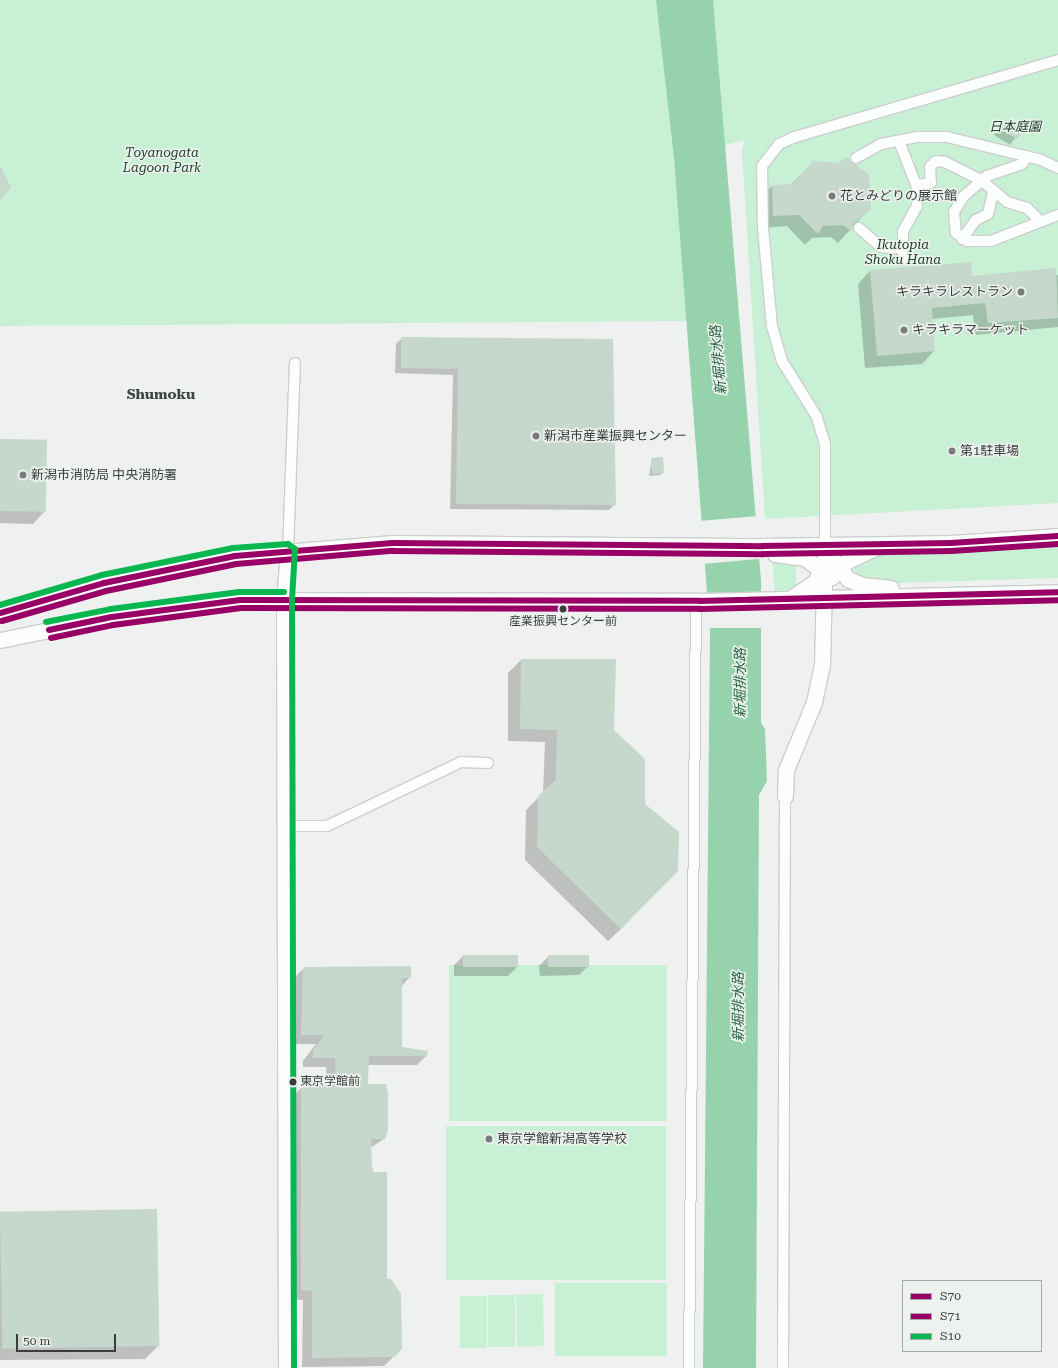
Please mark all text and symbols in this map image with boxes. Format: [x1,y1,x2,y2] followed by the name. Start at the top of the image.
[989,119,1041,135] park label: 日本庭園
[123,146,201,177] park label: Toyanogata Lagoon Park
[840,188,957,204] place label: 花とみどりの展示館
[827,191,837,201] marker: 花とみどりの展示館
[865,238,941,269] park label: Ikutopia Shoku Hana
[896,284,1013,300] place label: キラキラレストラン
[1016,287,1026,297] marker: キラキラレストラン
[912,322,1029,338] place label: キラキラマーケット
[707,324,729,396] water label: 新堀排水路
[899,325,909,335] marker: キラキラマーケット
[127,386,195,402] district label: Shumoku
[544,428,687,444] place label: 新潟市産業振興センター
[531,431,541,441] marker: 新潟市産業振興センター
[960,443,1019,459] place label: 第1駐車場
[947,446,957,456] marker: 第1駐車場
[31,467,177,483] place label: 新潟市消防局 中央消防署
[18,470,28,480] marker: 新潟市消防局 中央消防署
[558,604,568,614] marker: 産業振興センター前
[509,615,617,629] place label: 産業振興センター前
[732,648,748,718] water label: 新堀排水路
[730,972,746,1042] water label: 新堀排水路
[300,1075,360,1089] place label: 東京学館前
[288,1077,298,1087] marker: 東京学館前
[497,1131,627,1147] place label: 東京学館新潟高等学校
[484,1134,494,1144] marker: 東京学館新潟高等学校
[902,1280,1042,1352] legend
[940,1289,961,1303] text: S70
[940,1309,961,1323] text: S71
[18,1326,118,1352] scale bar
[940,1329,961,1343] text: S10
[23,1334,50,1348] text: 50 m

